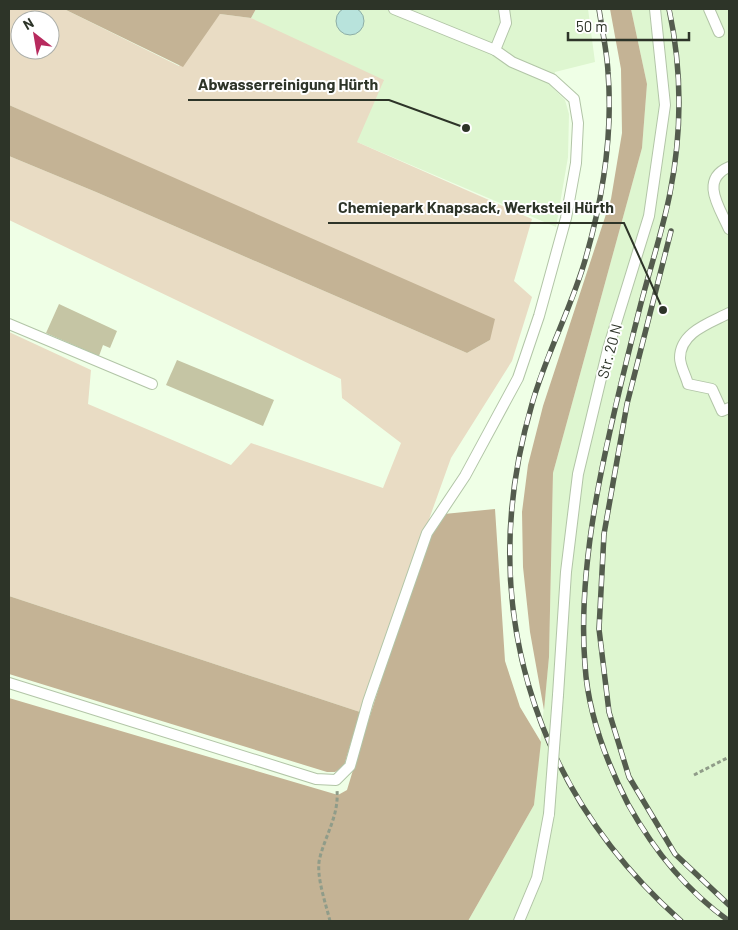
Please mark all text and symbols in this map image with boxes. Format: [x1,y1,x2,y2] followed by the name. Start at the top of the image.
[10,10,60,60] north arrow
[568,10,689,42] scale bar
[20,14,36,33] text: N
[576,17,608,35] text: 50 m
[188,69,389,100] callout: Abwasserreinigung Hürth
[198,74,378,93] text: Abwasserreinigung Hürth
[328,192,624,223] callout: Chemiepark Knapsack, Werksteil Hürth
[338,197,614,216] text: Chemiepark Knapsack, Werksteil Hürth
[593,322,625,380] street label: Str. 20 N

